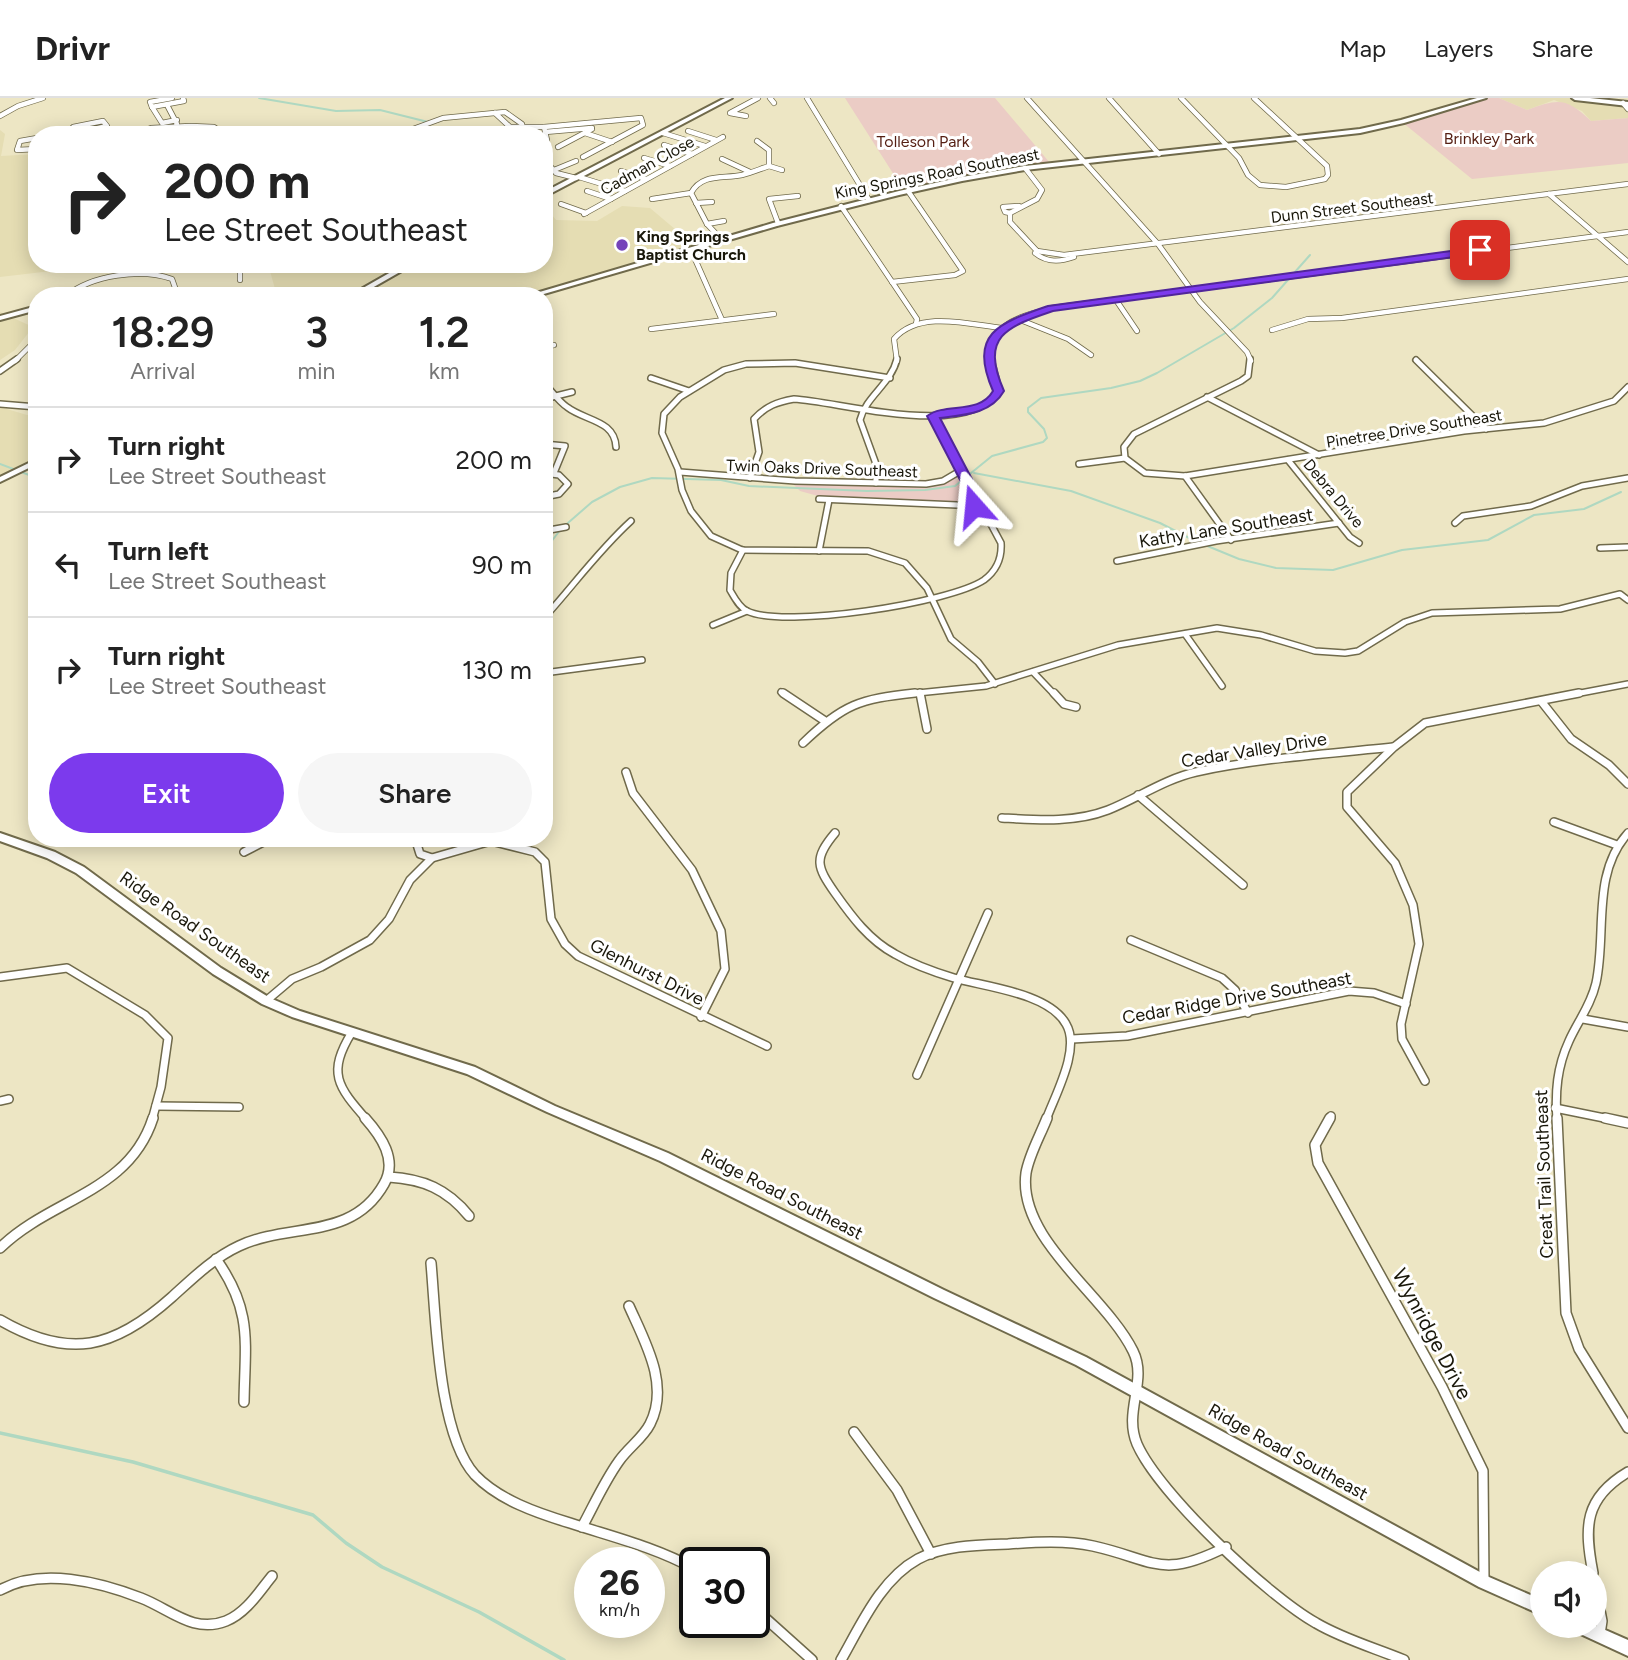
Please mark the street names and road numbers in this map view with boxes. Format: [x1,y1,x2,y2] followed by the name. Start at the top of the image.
[597,132,698,199] street label: Cadman Close
[833,144,1041,203] street label: King Springs Road Southeast
[1270,188,1435,227] street label: Dunn Street Southeast
[1325,405,1503,452] street label: Pinetree Drive Southeast
[1299,455,1368,532] street label: Debra Drive
[726,456,918,481] street label: Twin Oaks Drive Southeast
[1137,503,1315,553] street label: Kathy Lane Southeast
[1180,728,1329,772] street label: Cedar Valley Drive
[115,867,275,988] street label: Ridge Road Southeast
[586,934,708,1010] street label: Glenhurst Drive
[1121,967,1354,1029] street label: Cedar Ridge Drive Southeast
[1530,1089,1558,1259] street label: Creat Trail Southeast
[697,1143,867,1245] street label: Ridge Road Southeast
[1387,1264,1477,1404] street label: Wynridge Drive
[1204,1399,1372,1505] street label: Ridge Road Southeast

